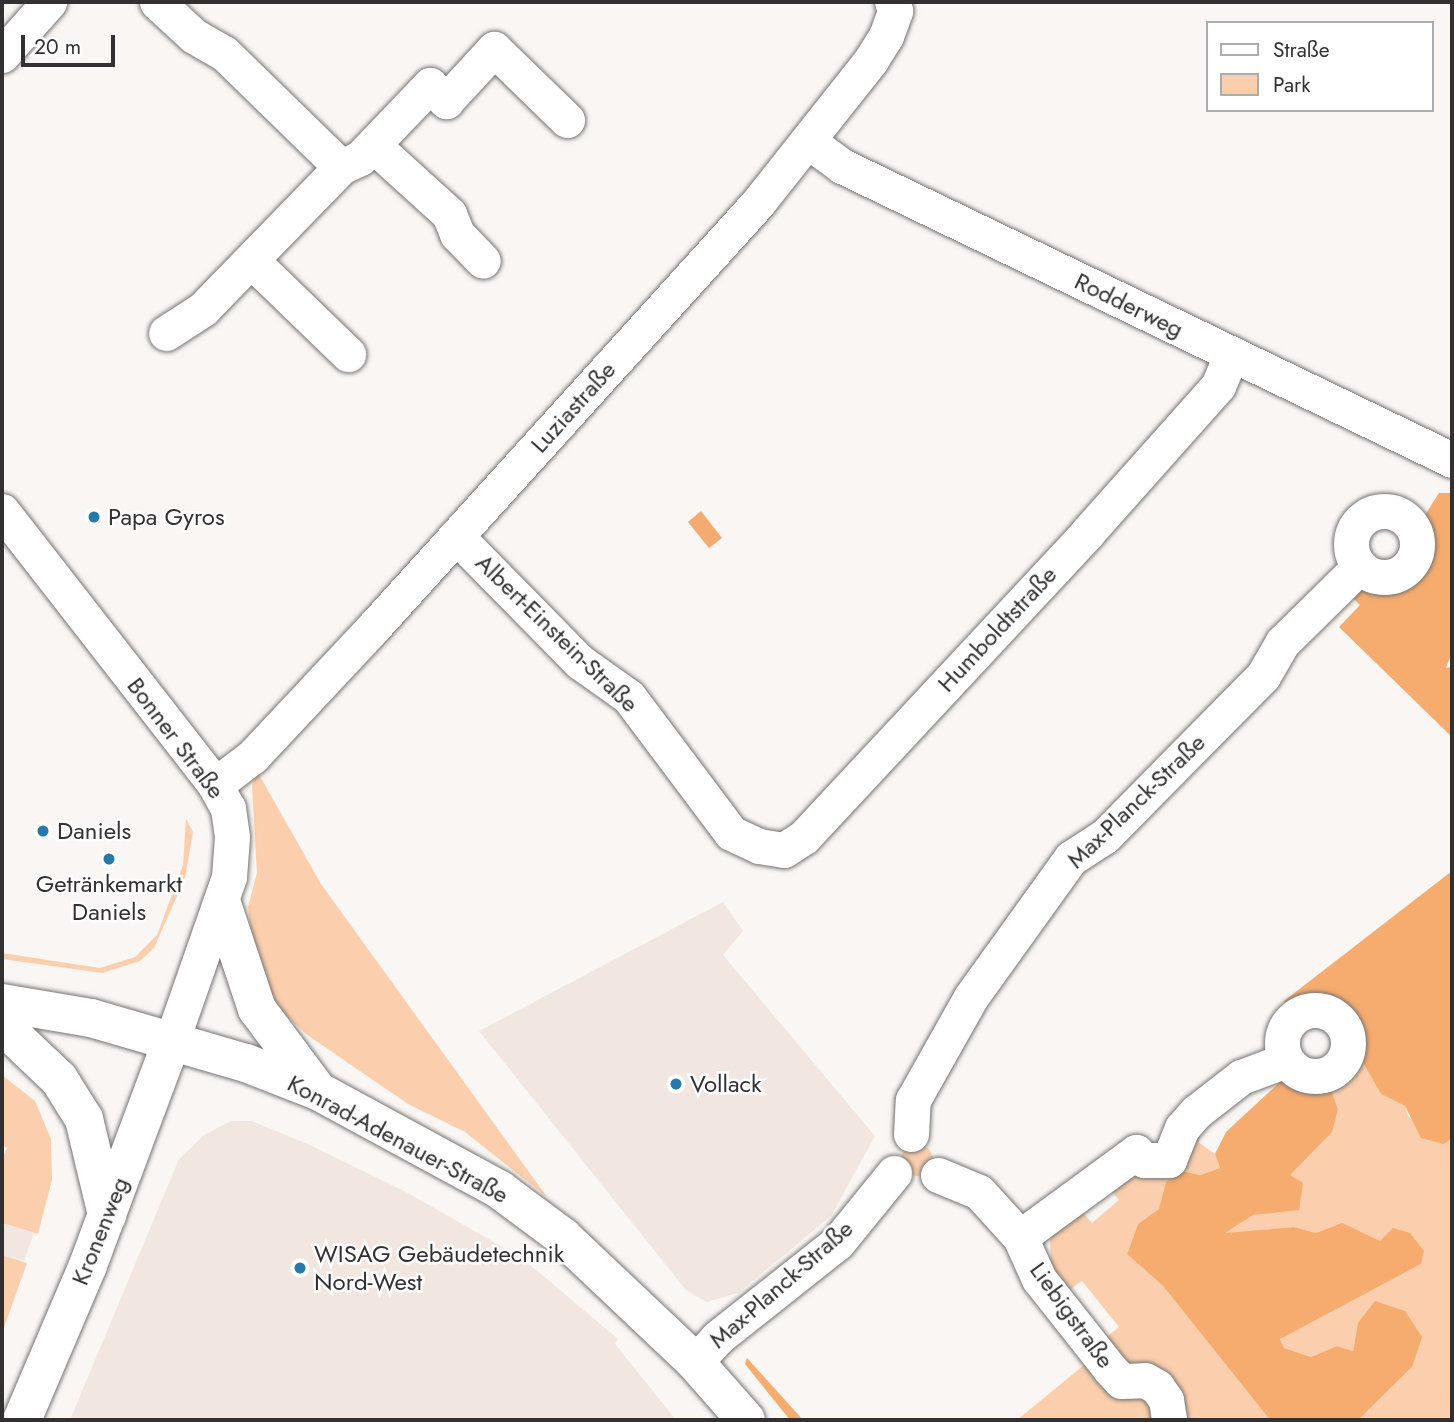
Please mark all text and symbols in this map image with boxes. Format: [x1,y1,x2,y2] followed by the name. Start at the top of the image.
[24,21,119,65] scale bar
[1206,21,1433,112] legend
[34,32,81,62] text: 20 m
[1273,35,1330,65] text: Straße
[1273,70,1310,100] text: Park
[1070,266,1188,344] street label: Rodderweg
[525,355,621,459] street label: Luziastraße
[108,503,225,531] place label: Papa Gyros
[86,509,102,525] marker: Papa Gyros
[470,548,644,718] street label: Albert-Einstein-Straße
[931,560,1063,698] street label: Humboldtstraße
[121,672,231,804] street label: Bonner Straße
[1061,728,1211,874] street label: Max-Planck-Straße
[57,817,131,845] place label: Daniels
[35,823,51,839] marker: Daniels
[101,851,117,867] marker: Getränkemarkt Daniels
[36,870,182,926] place label: Getränkemarkt Daniels
[283,1069,513,1209] street label: Konrad-Adenauer-Straße
[690,1070,762,1098] place label: Vollack
[668,1076,684,1092] marker: Vollack
[65,1173,135,1289] street label: Kronenweg
[703,1214,859,1354] street label: Max-Planck-Straße
[314,1240,564,1296] place label: WISAG Gebäudetechnik Nord-West
[1024,1256,1120,1374] street label: Liebigstraße
[292,1260,308,1276] marker: WISAG Gebäudetechnik Nord-West

